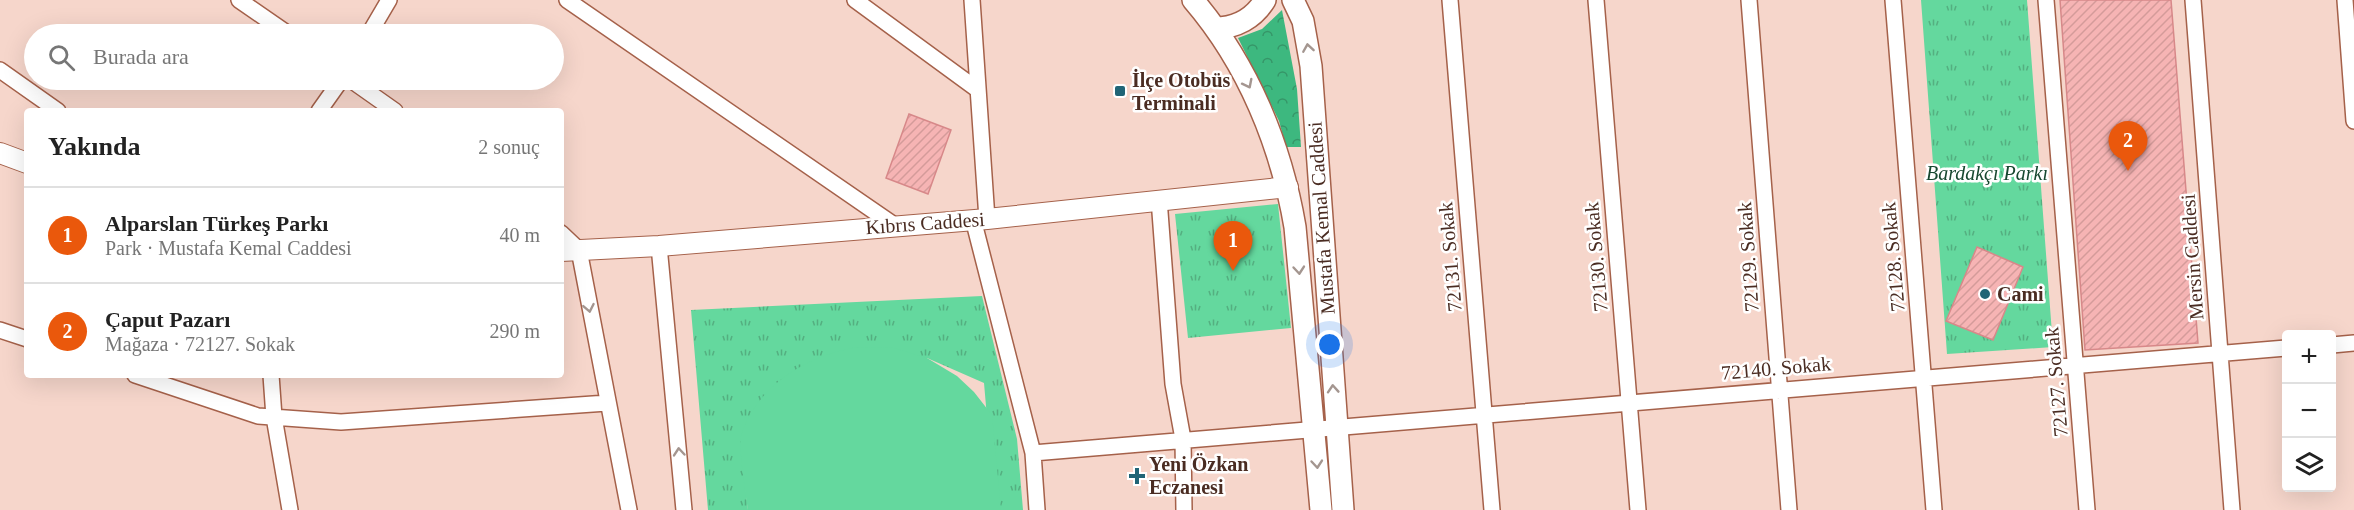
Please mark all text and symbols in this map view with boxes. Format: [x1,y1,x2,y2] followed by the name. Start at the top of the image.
[24,24,564,90] search box
[45,41,78,74] icon: search
[1303,43,1315,52] one-way arrow
[93,44,189,69] text: Burada ara
[1132,68,1231,114] place label: İlçe Otobüs Terminali
[1240,78,1252,89] one-way arrow
[1113,84,1127,98] marker: İlçe Otobüs Terminali
[1303,120,1339,315] street label: Mustafa Kemal Caddesi
[2108,122,2148,171] pin: 2
[48,132,141,161] text: Yakında
[478,136,540,158] text: 2 sonuç
[1926,162,2048,185] park label: Bardakçı Parkı
[2177,193,2207,321] street label: Mersin Caddesi
[1434,201,1466,313] street label: 72131. Sokak
[1580,201,1612,313] street label: 72130. Sokak
[1733,201,1763,313] street label: 72129. Sokak
[1877,201,1909,313] street label: 72128. Sokak
[865,208,986,238] street label: Kıbrıs Caddesi
[105,211,328,236] text: Alparslan Türkeş Parkı
[1214,222,1252,271] pin: 1
[63,224,73,246] text: 1
[499,224,540,246] text: 40 m
[105,237,352,259] text: Park · Mustafa Kemal Caddesi
[1292,266,1305,275] one-way arrow
[1997,283,2044,305] place label: Cami
[1978,287,1992,301] marker: Cami
[583,303,595,312] one-way arrow
[105,307,230,332] text: Çaput Pazarı
[63,320,73,342] text: 2
[489,320,540,342] text: 290 m
[2040,326,2072,438] street label: 72127. Sokak
[1315,330,1344,359] your location
[2282,330,2336,492] map controls
[2282,330,2336,384] button: +
[105,333,295,355] text: Mağaza · 72127. Sokak
[1720,352,1832,384] street label: 72140. Sokak
[1326,384,1339,393] one-way arrow
[2282,384,2336,438] button: −
[2282,438,2336,492] button: layers
[673,447,686,456] one-way arrow
[1149,453,1248,498] place label: Yeni Özkan Eczanesi
[1310,460,1323,469] one-way arrow
[1130,469,1144,483] marker: Yeni Özkan Eczanesi

